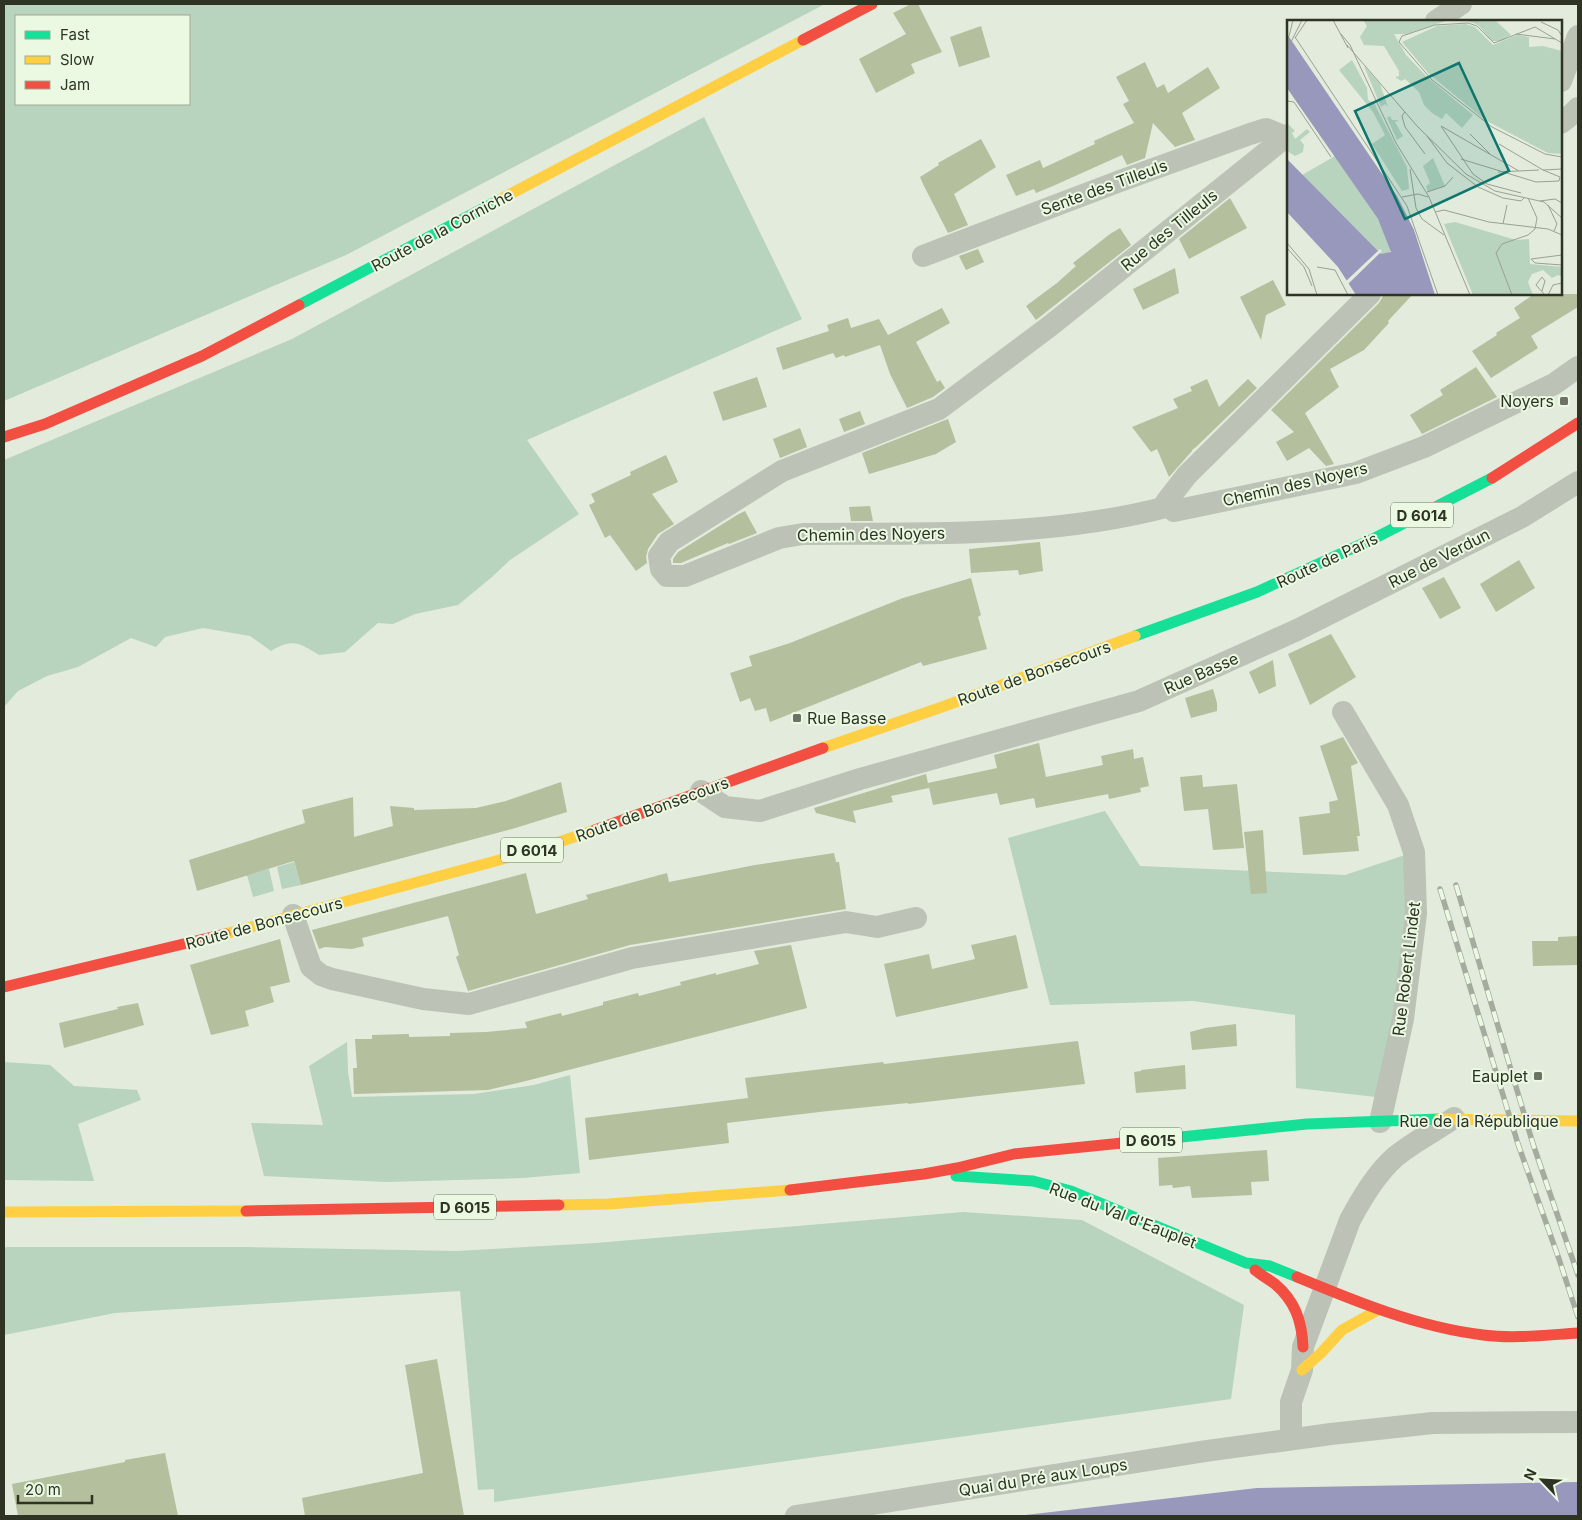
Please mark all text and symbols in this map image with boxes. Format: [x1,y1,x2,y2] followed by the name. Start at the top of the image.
[15,15,190,105] legend
[1287,20,1562,295] inset map
[60,25,90,44] text: Fast
[60,50,94,69] text: Slow
[60,75,90,94] text: Jam
[1038,155,1170,219] street label: Sente des Tilleuls
[368,184,516,276] street label: Route de la Corniche
[1117,185,1221,275] street label: Rue des Tilleuls
[1500,391,1554,411] place label: Noyers
[1558,395,1570,407] marker: Noyers
[1221,458,1369,510] street label: Chemin des Noyers
[1391,502,1453,528] road number: D 6014
[797,523,945,545] street label: Chemin des Noyers
[1385,524,1493,592] street label: Rue de Verdun
[1273,528,1381,592] street label: Route de Paris
[955,636,1113,710] street label: Route de Bonsecours
[1161,648,1241,698] street label: Rue Basse
[807,708,886,728] place label: Rue Basse
[791,712,803,724] marker: Rue Basse
[573,772,731,846] street label: Route de Bonsecours
[501,838,563,862] road number: D 6014
[183,892,345,954] street label: Route de Bonsecours
[1388,901,1424,1037] street label: Rue Robert Lindet
[1472,1066,1528,1086] place label: Eauplet
[1532,1070,1544,1082] marker: Eauplet
[1399,1111,1559,1131] street label: Rue de la République
[1120,1128,1182,1152] road number: D 6015
[1047,1178,1199,1252] street label: Rue du Val d'Eauplet
[434,1194,496,1220] road number: D 6015
[957,1454,1129,1500] street label: Quai du Pré aux Loups
[1517,1455,1567,1505] north arrow
[1520,1466,1540,1483] text: N
[18,1472,91,1504] scale bar
[25,1480,61,1499] text: 20 m

